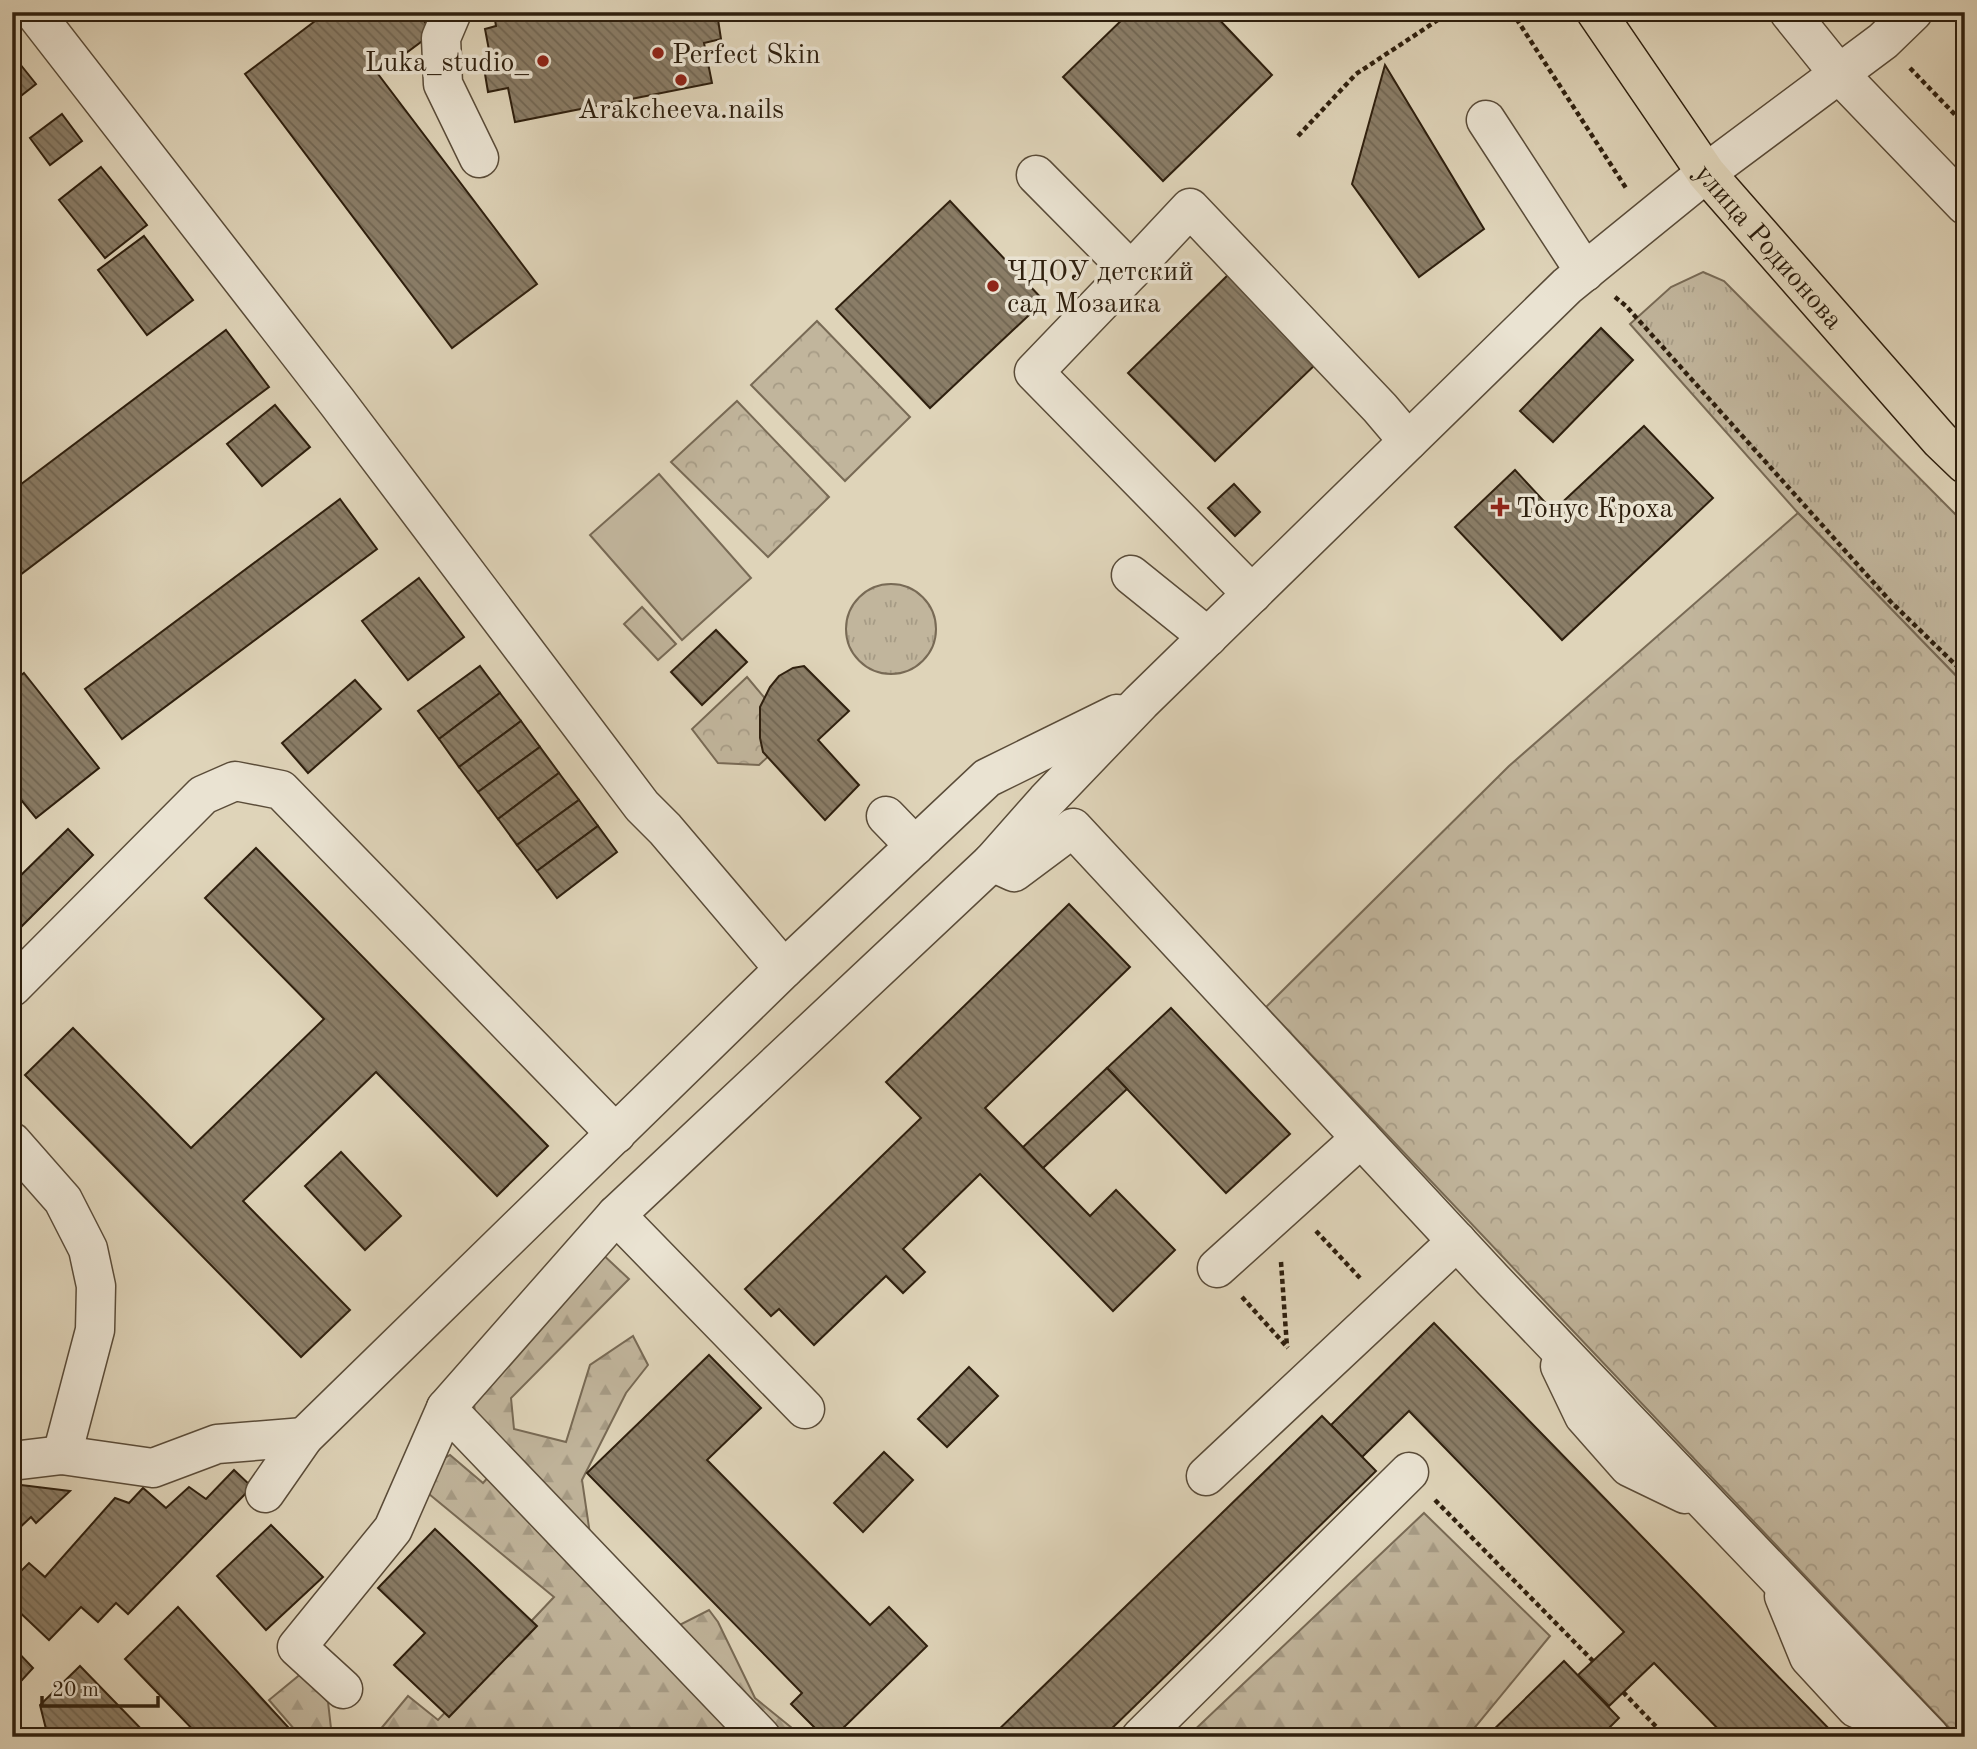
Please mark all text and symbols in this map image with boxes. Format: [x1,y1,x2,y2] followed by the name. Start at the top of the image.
[672,42,821,70] place label: Perfect Skin
[650,45,666,61] marker: Perfect Skin
[365,50,529,78] place label: Luka_studio_
[535,53,551,69] marker: Luka_studio_
[673,72,689,88] marker: Arakcheeva.nails
[578,97,784,125] place label: Arakcheeva.nails
[1688,160,1847,336] street label: улица Родионова
[1007,259,1193,319] place label: ЧДОУ детский сад Мозаика
[985,278,1001,294] marker: ЧДОУ детский сад Мозаика
[1516,496,1674,524] place label: Тонус Кроха
[1490,497,1510,517] marker: Тонус Кроха
[42,1665,158,1709] scale bar
[52,1680,99,1701] text: 20 m

